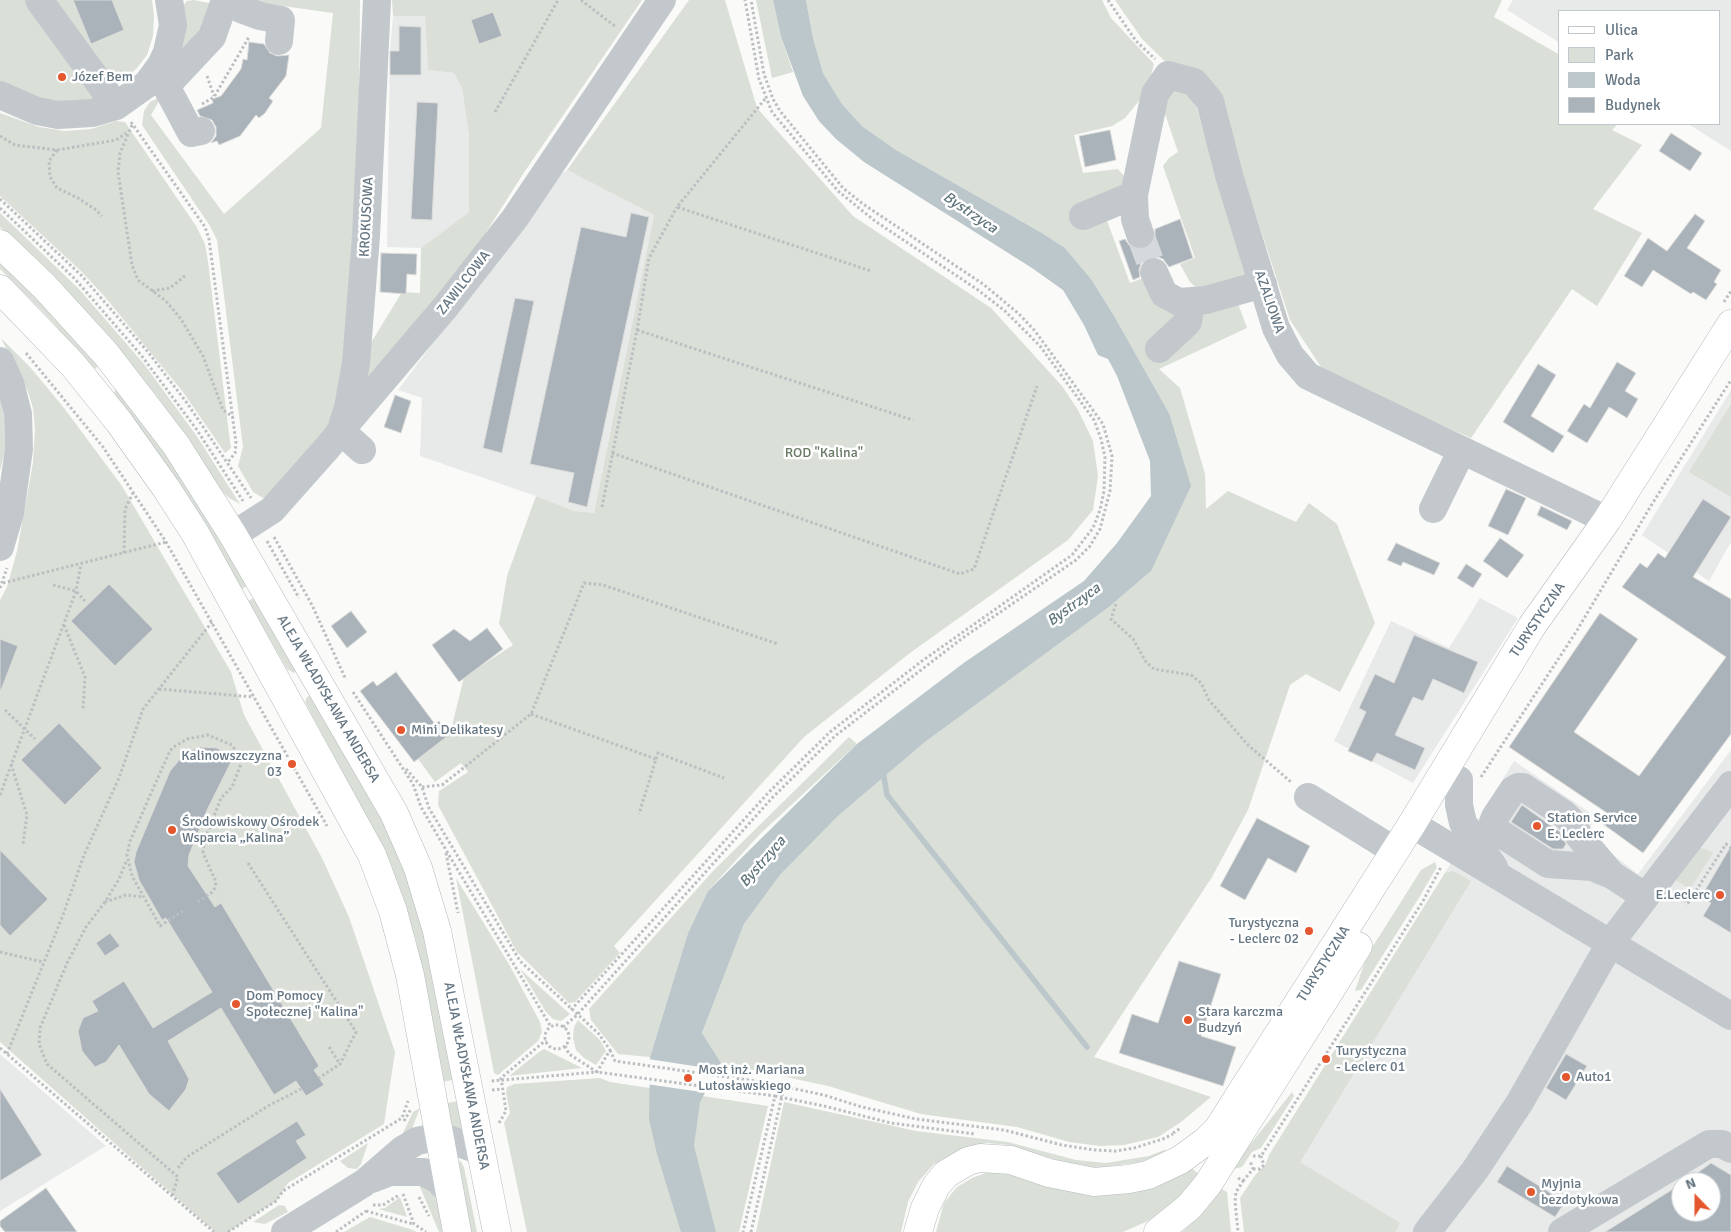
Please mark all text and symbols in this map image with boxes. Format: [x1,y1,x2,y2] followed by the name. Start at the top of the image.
[1558,10,1721,125] legend
[1605,21,1638,39] text: Ulica
[1605,46,1634,64] text: Park
[72,69,133,85] place label: Józef Bem
[56,71,68,83] marker: Józef Bem
[1605,71,1641,89] text: Woda
[1605,96,1660,114] text: Budynek
[357,176,377,258] street label: KROKUSOWA
[939,188,1001,238] water label: Bystrzyca
[434,248,494,318] street label: ZAWILCOWA
[1250,268,1288,336] street label: AZALIOWA
[785,445,863,461] park label: ROD "Kalina"
[1507,579,1569,661] street label: TURYSTYCZNA
[1044,580,1104,630] water label: Bystrzyca
[273,612,383,786] street label: ALEJA WŁADYSŁAWA ANDERSA
[411,722,503,738] place label: Mini Delikatesy
[395,724,407,736] marker: Mini Delikatesy
[181,748,282,780] place label: Kalinowszczyzna 03
[286,758,298,770] marker: Kalinowszczyzna 03
[1547,810,1637,842] place label: Station Service E. Leclerc
[182,814,319,846] place label: Środowiskowy Ośrodek Wsparcia „Kalina”
[1531,820,1543,832] marker: Station Service E. Leclerc
[166,824,178,836] marker: Środowiskowy Ośrodek Wsparcia „Kalina”
[736,833,790,891] water label: Bystrzyca
[1655,887,1710,903] place label: E.Leclerc
[1714,889,1726,901] marker: E.Leclerc
[1229,915,1299,948] place label: Turystyczna - Leclerc 02
[1294,923,1354,1005] street label: TURYSTYCZNA
[1303,925,1315,937] marker: Turystyczna - Leclerc 02
[440,981,492,1171] street label: ALEJA WŁADYSŁAWA ANDERSA
[246,988,363,1020] place label: Dom Pomocy Społecznej "Kalina"
[230,998,242,1010] marker: Dom Pomocy Społecznej "Kalina"
[1198,1004,1283,1036] place label: Stara karczma Budzyń
[1182,1014,1194,1026] marker: Stara karczma Budzyń
[1336,1043,1406,1076] place label: Turystyczna - Leclerc 01
[1320,1053,1332,1065] marker: Turystyczna - Leclerc 01
[698,1062,805,1094] place label: Most inż. Mariana Lutosławskiego
[1576,1069,1612,1085] place label: Auto1
[1560,1071,1572,1083] marker: Auto1
[682,1072,694,1084] marker: Most inż. Mariana Lutosławskiego
[1671,1172,1721,1222] north arrow
[1683,1174,1698,1193] text: N
[1541,1176,1619,1208] place label: Myjnia bezdotykowa
[1525,1186,1537,1198] marker: Myjnia bezdotykowa

